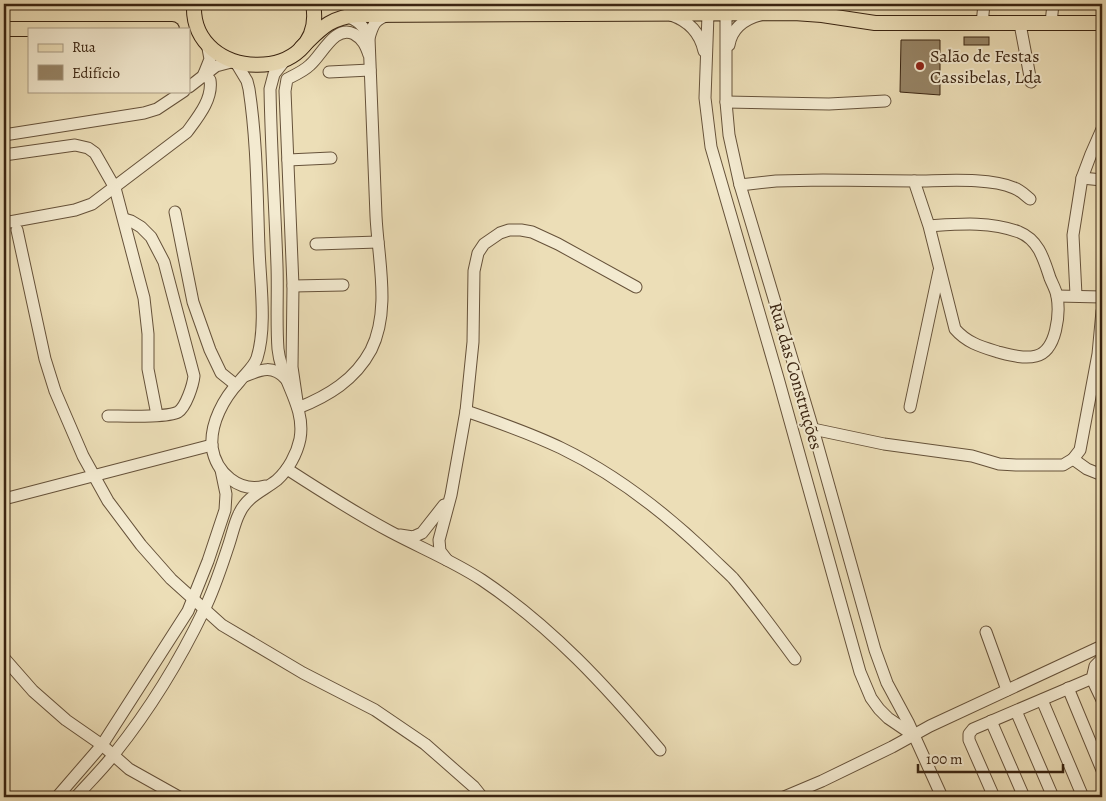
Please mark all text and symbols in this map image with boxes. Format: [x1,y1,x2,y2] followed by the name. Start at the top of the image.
[28,28,190,92] legend
[72,37,96,57] text: Rua
[930,44,1042,89] place label: Salão de Festas Cassibelas, Lda
[914,60,926,72] marker: Salão de Festas Cassibelas, Lda
[72,63,120,83] text: Edifício
[763,300,829,452] street label: Rua das Construções
[918,741,1064,773] scale bar
[926,749,963,769] text: 100 m

